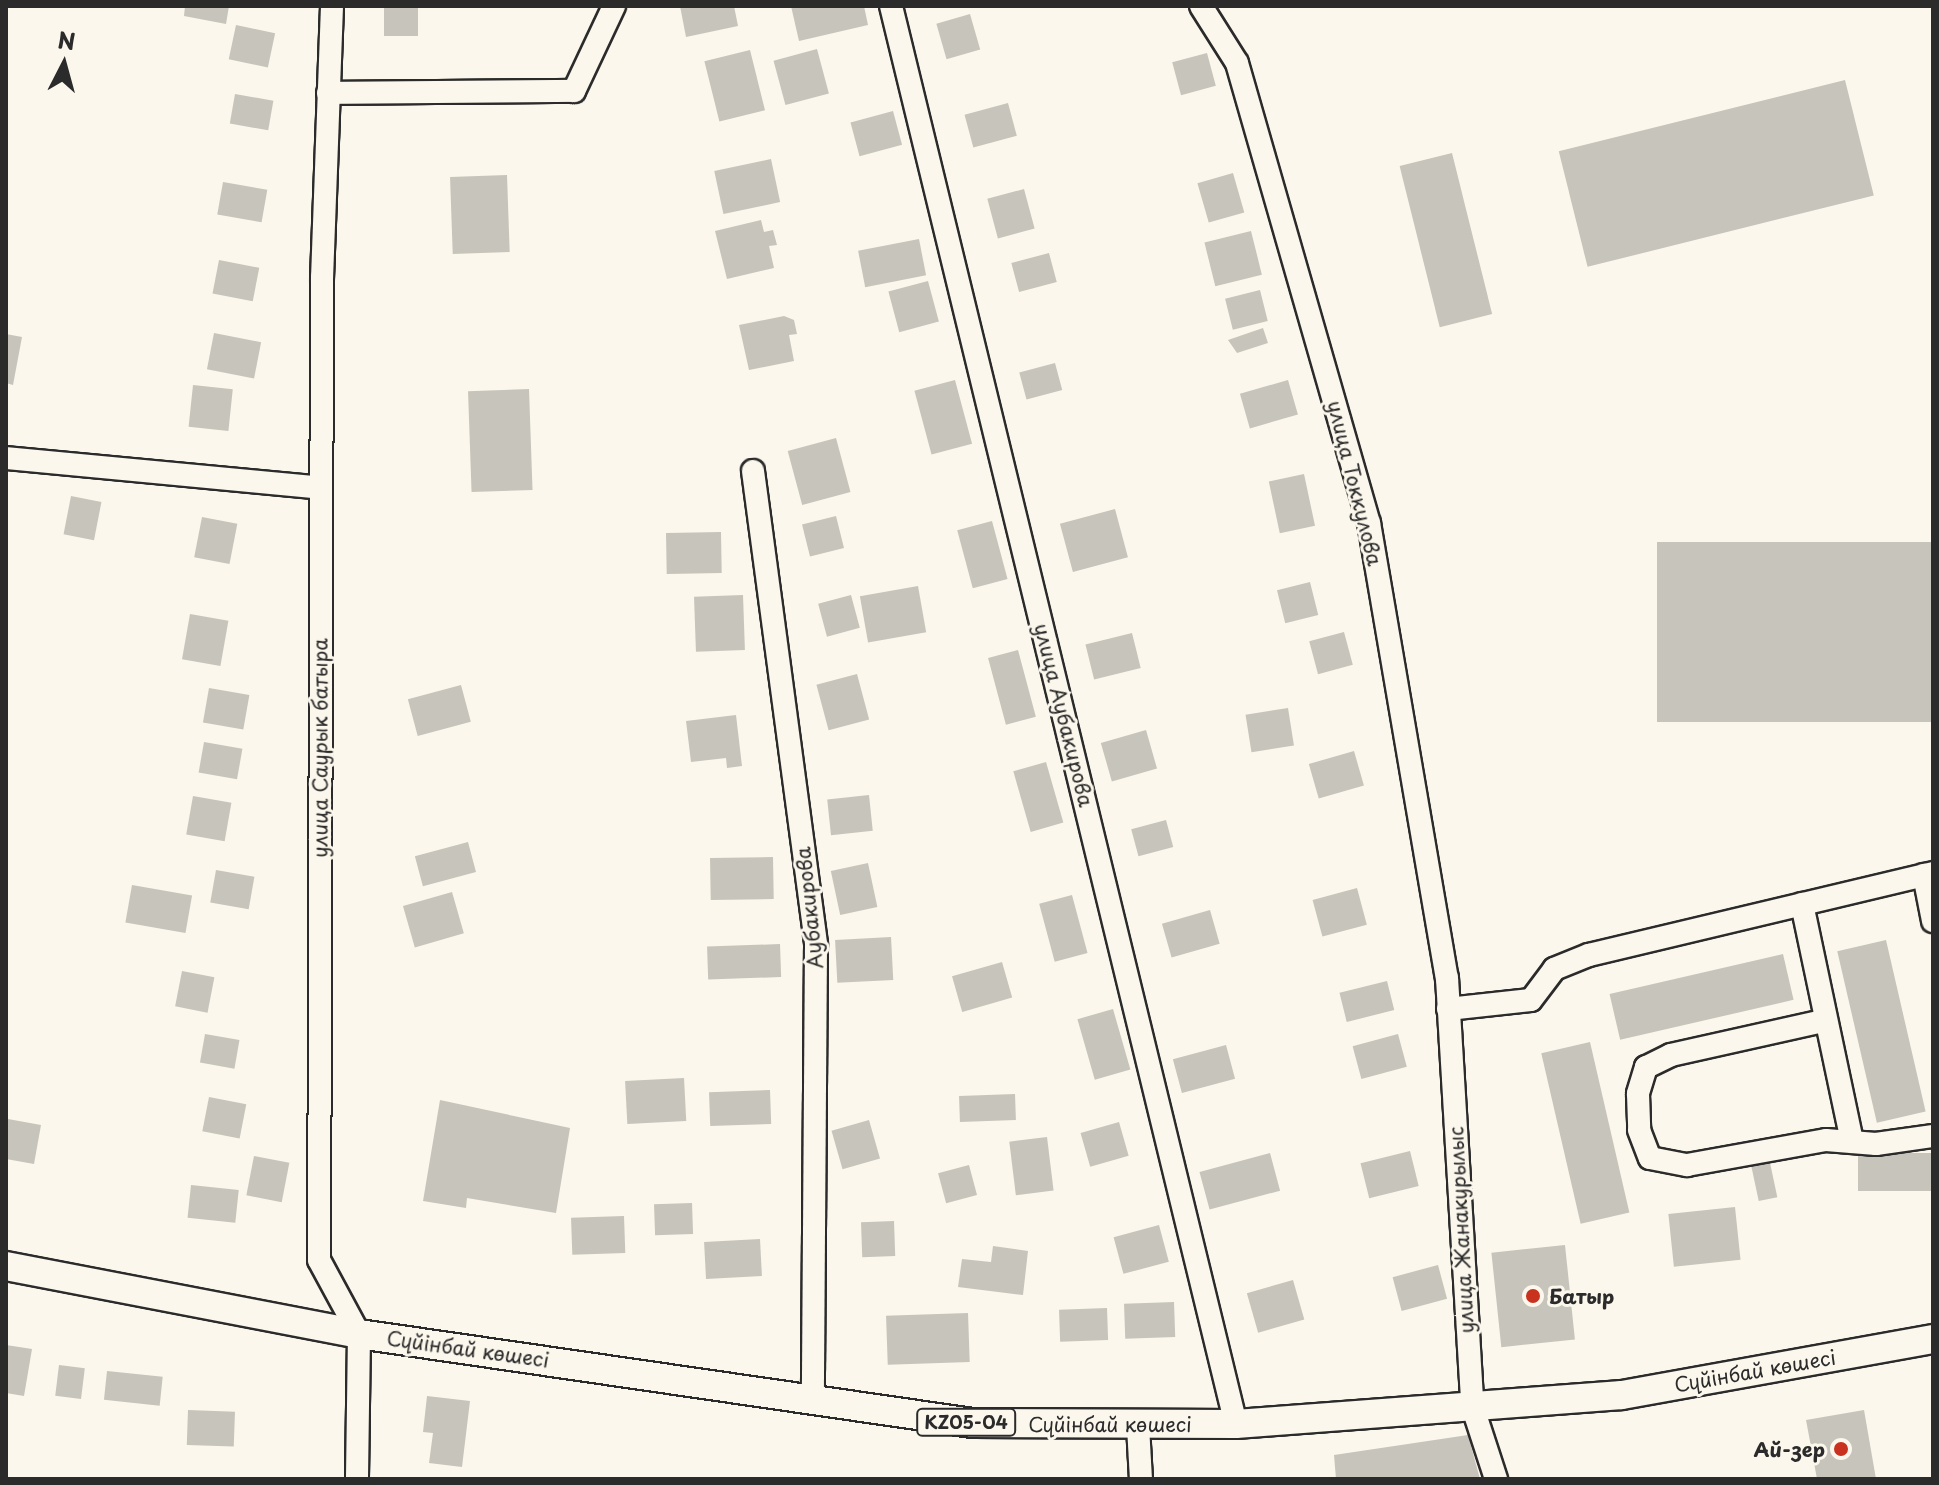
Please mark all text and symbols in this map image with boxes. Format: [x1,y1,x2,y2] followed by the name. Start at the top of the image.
[56,22,77,57] text: N
[24,24,104,104] north arrow
[1323,397,1387,569] street label: улица Токкулова
[1029,620,1099,810] street label: улица Аубакирова
[308,637,332,859] street label: улица Саурык батыра
[791,846,827,970] street label: Аубакирова
[1444,1125,1478,1335] street label: улица Жанакурылыс
[1549,1284,1614,1308] place label: Батыр
[1524,1287,1542,1305] marker: Батыр
[385,1326,551,1372] street label: Сүйінбай көшесі
[1672,1345,1838,1397] street label: Сүйінбай көшесі
[916,1408,1016,1436] road number: KZ05-04
[1028,1412,1192,1436] street label: Сүйінбай көшесі
[1754,1437,1825,1461] place label: Ай-зер
[1832,1440,1850,1458] marker: Ай-зер

